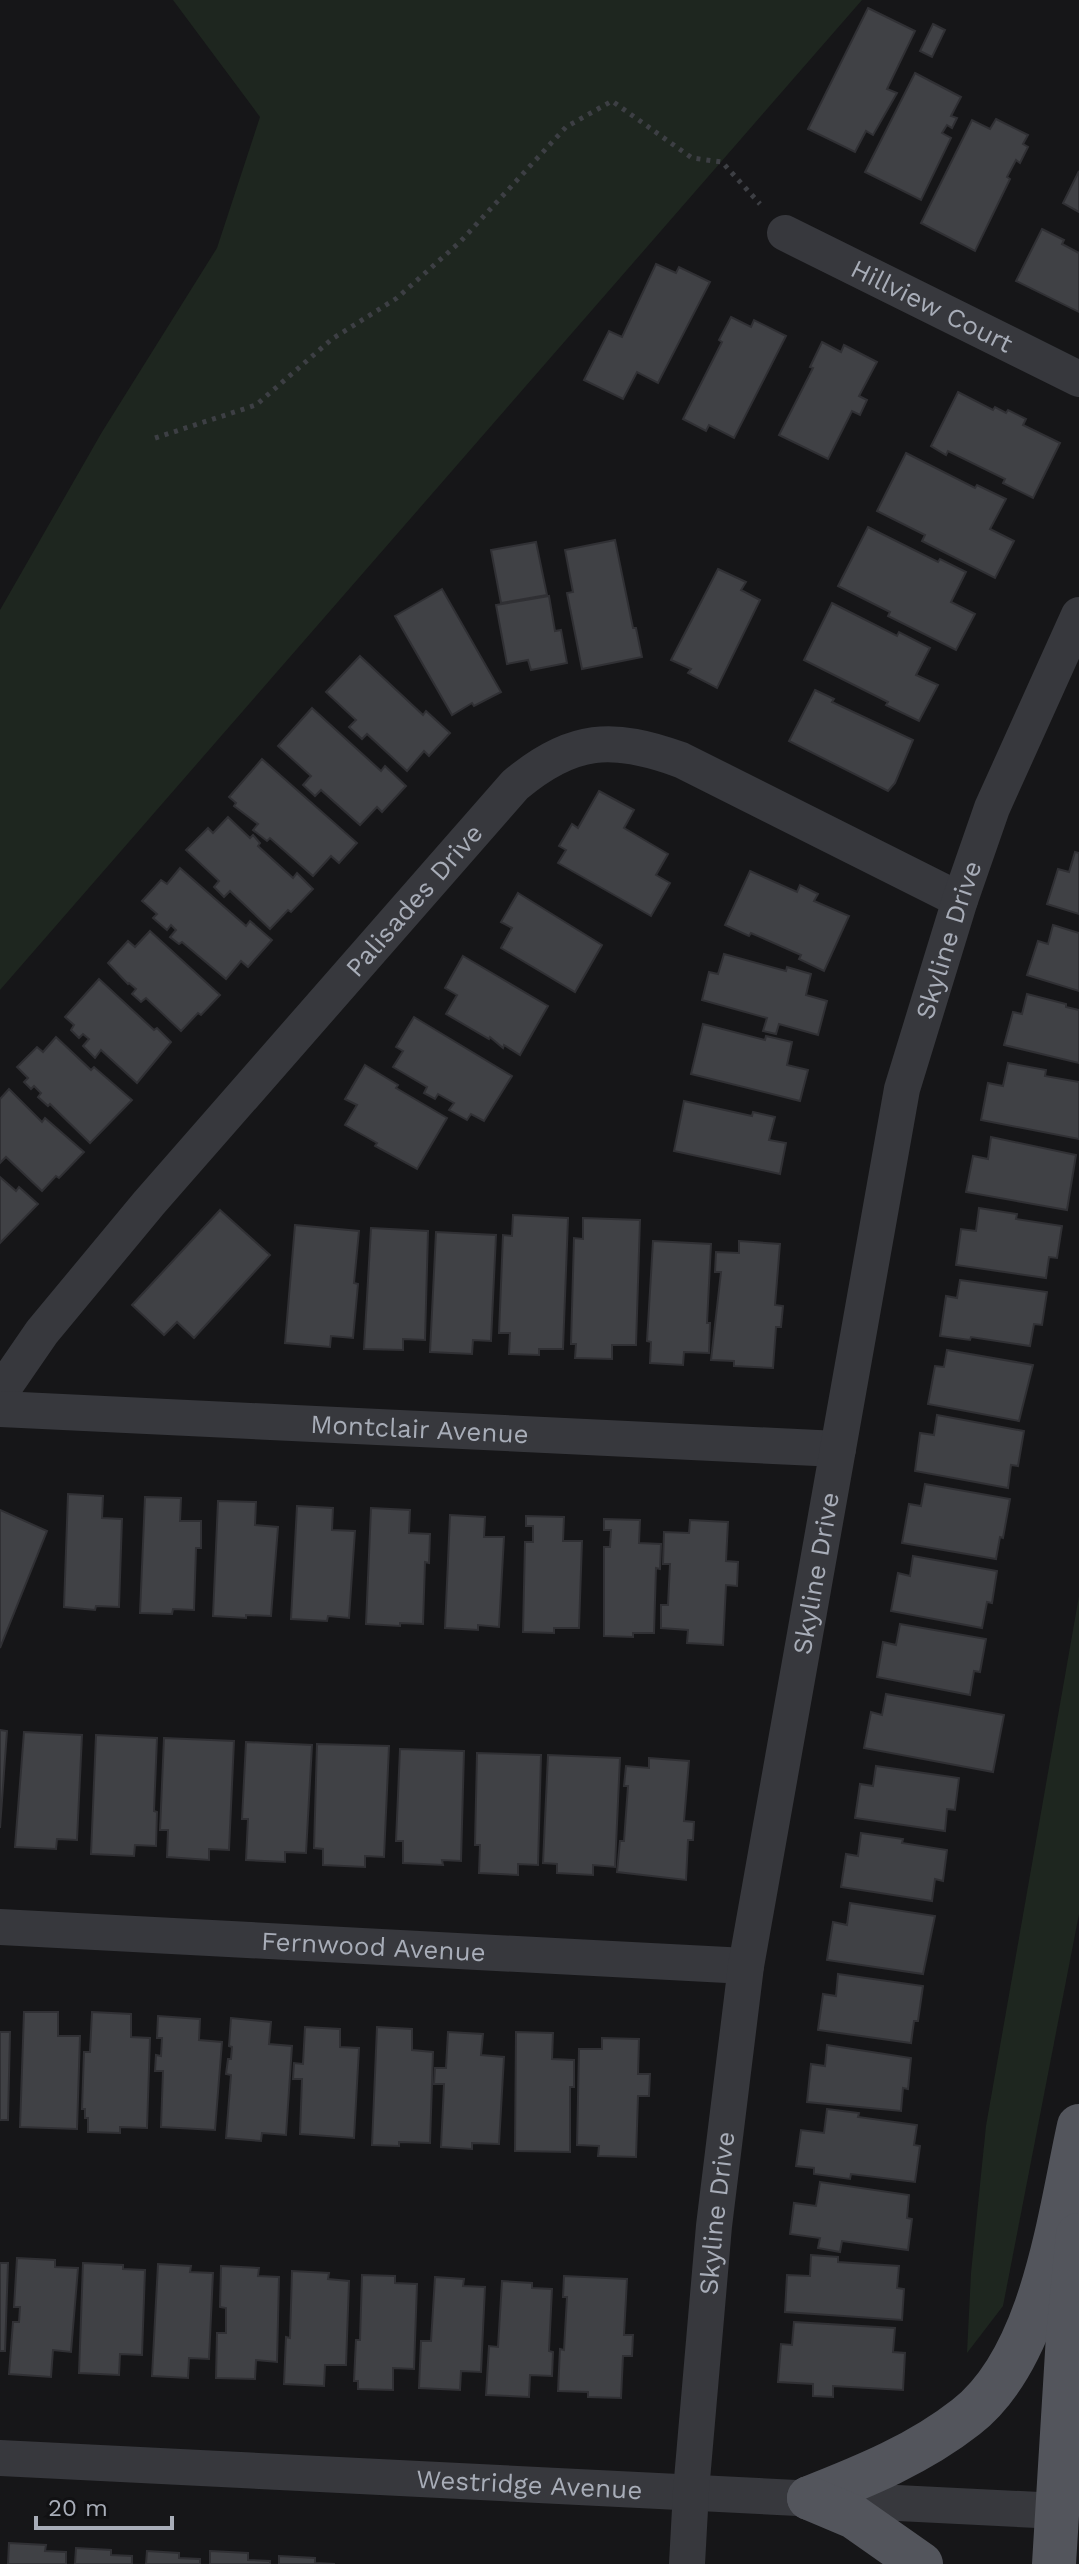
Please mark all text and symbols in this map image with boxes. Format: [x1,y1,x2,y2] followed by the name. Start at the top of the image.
[846,253,1018,359] street label: Hillview Court
[339,818,489,983] street label: Palisades Drive
[909,857,988,1023] street label: Skyline Drive
[310,1409,529,1449] street label: Montclair Avenue
[787,1490,845,1657] street label: Skyline Drive
[261,1926,486,1967] street label: Fernwood Avenue
[693,2130,741,2296] street label: Skyline Drive
[416,2464,643,2505] street label: Westridge Avenue
[36,2480,172,2530] scale bar
[48,2494,108,2522] text: 20 m

